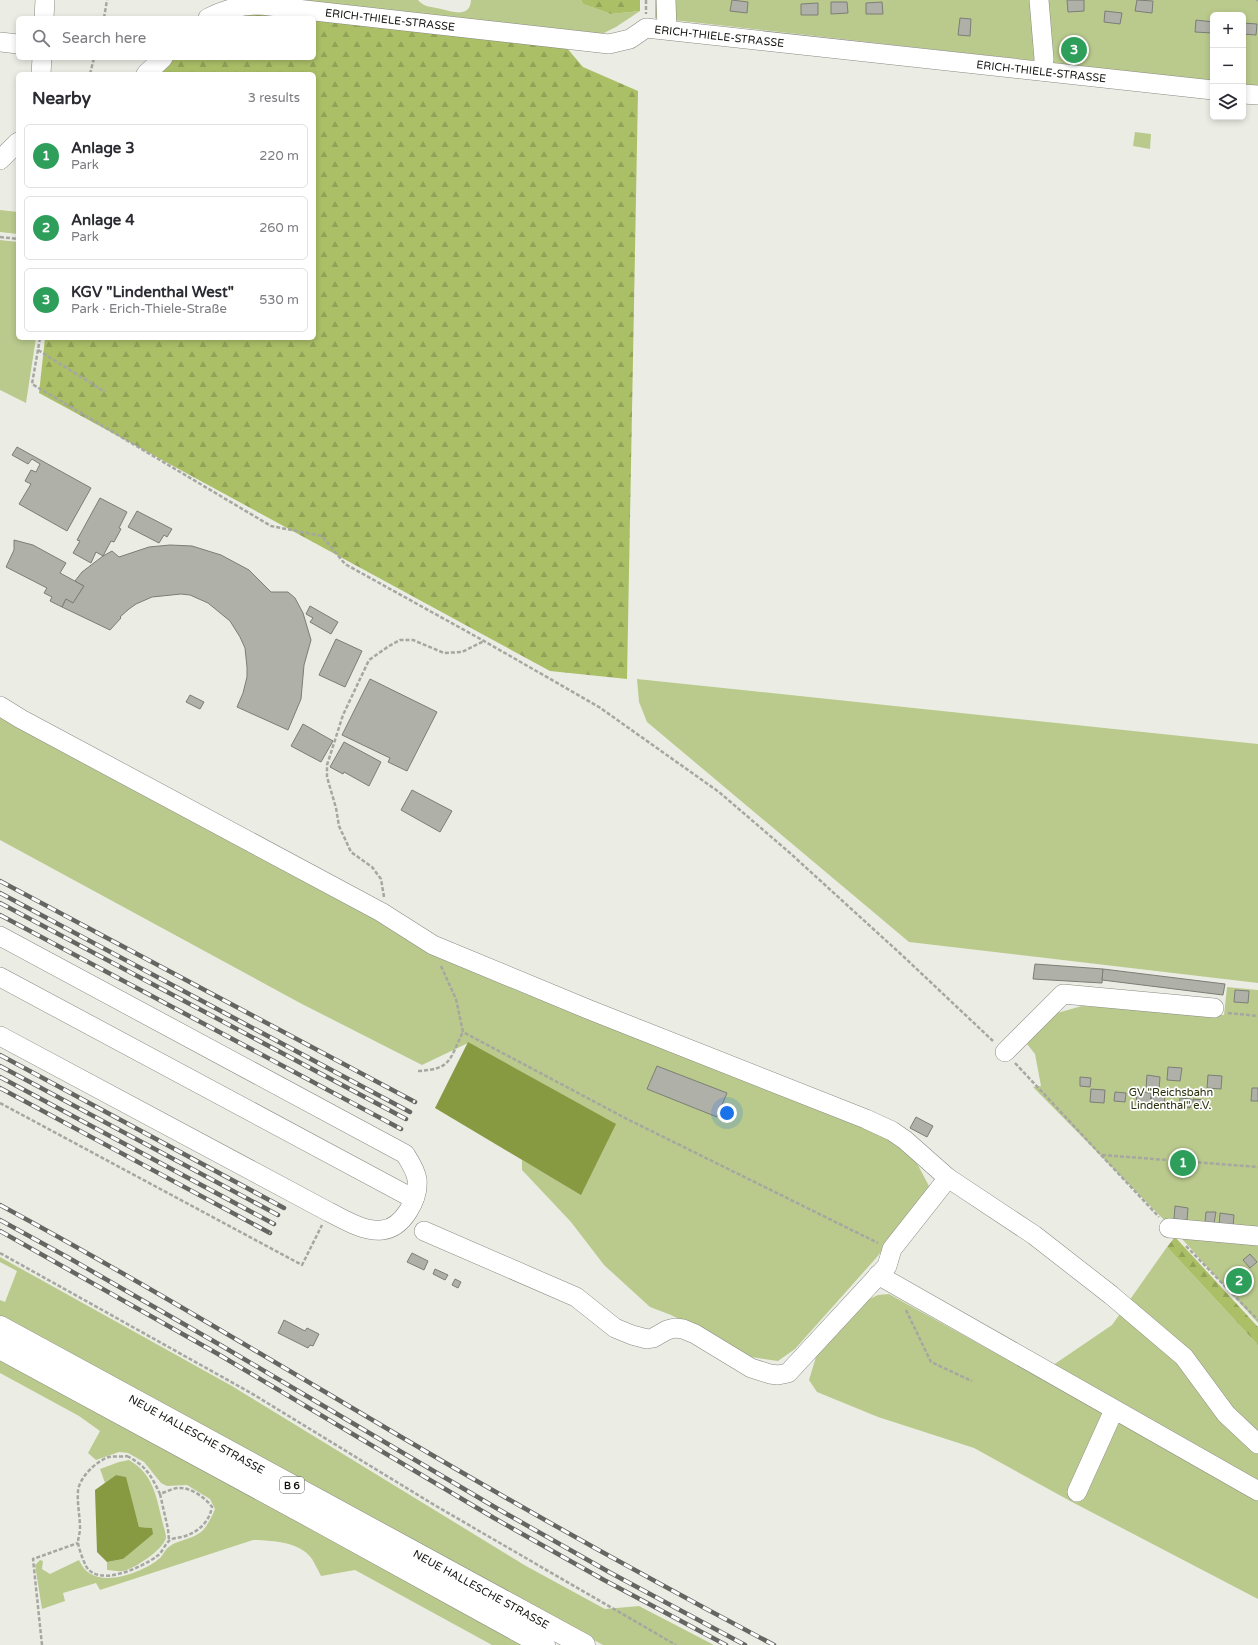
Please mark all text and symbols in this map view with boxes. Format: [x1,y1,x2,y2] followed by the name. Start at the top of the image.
[325,6,456,34] street label: ERICH-THIELE-STRASSE
[1210,12,1246,120] map controls
[1210,12,1246,48] button: +
[16,16,316,60] search box
[654,23,785,50] street label: ERICH-THIELE-STRASSE
[30,27,52,49] icon: search
[62,29,146,47] text: Search here
[1061,35,1087,65] pin: 3
[1210,48,1246,84] button: −
[976,58,1107,85] street label: ERICH-THIELE-STRASSE
[1210,84,1246,120] button: layers
[32,88,91,109] text: Nearby
[248,90,300,106] text: 3 results
[71,139,135,157] text: Anlage 3
[42,148,50,164] text: 1
[259,148,299,164] text: 220 m
[71,157,99,173] text: Park
[71,211,135,229] text: Anlage 4
[42,220,50,236] text: 2
[259,220,299,236] text: 260 m
[71,229,99,245] text: Park
[71,283,234,301] text: KGV "Lindenthal West"
[42,292,50,308] text: 3
[259,292,299,308] text: 530 m
[71,301,227,317] text: Park · Erich-Thiele-Straße
[1129,1086,1213,1112] park label: GV "Reichsbahn Lindenthal" e.V.
[717,1103,737,1123] your location
[1170,1148,1196,1178] pin: 1
[1226,1266,1252,1296] pin: 2
[126,1392,267,1477] street label: NEUE HALLESCHE STRASSE
[280,1477,304,1493] road number: B 6
[411,1547,551,1632] street label: NEUE HALLESCHE STRASSE

